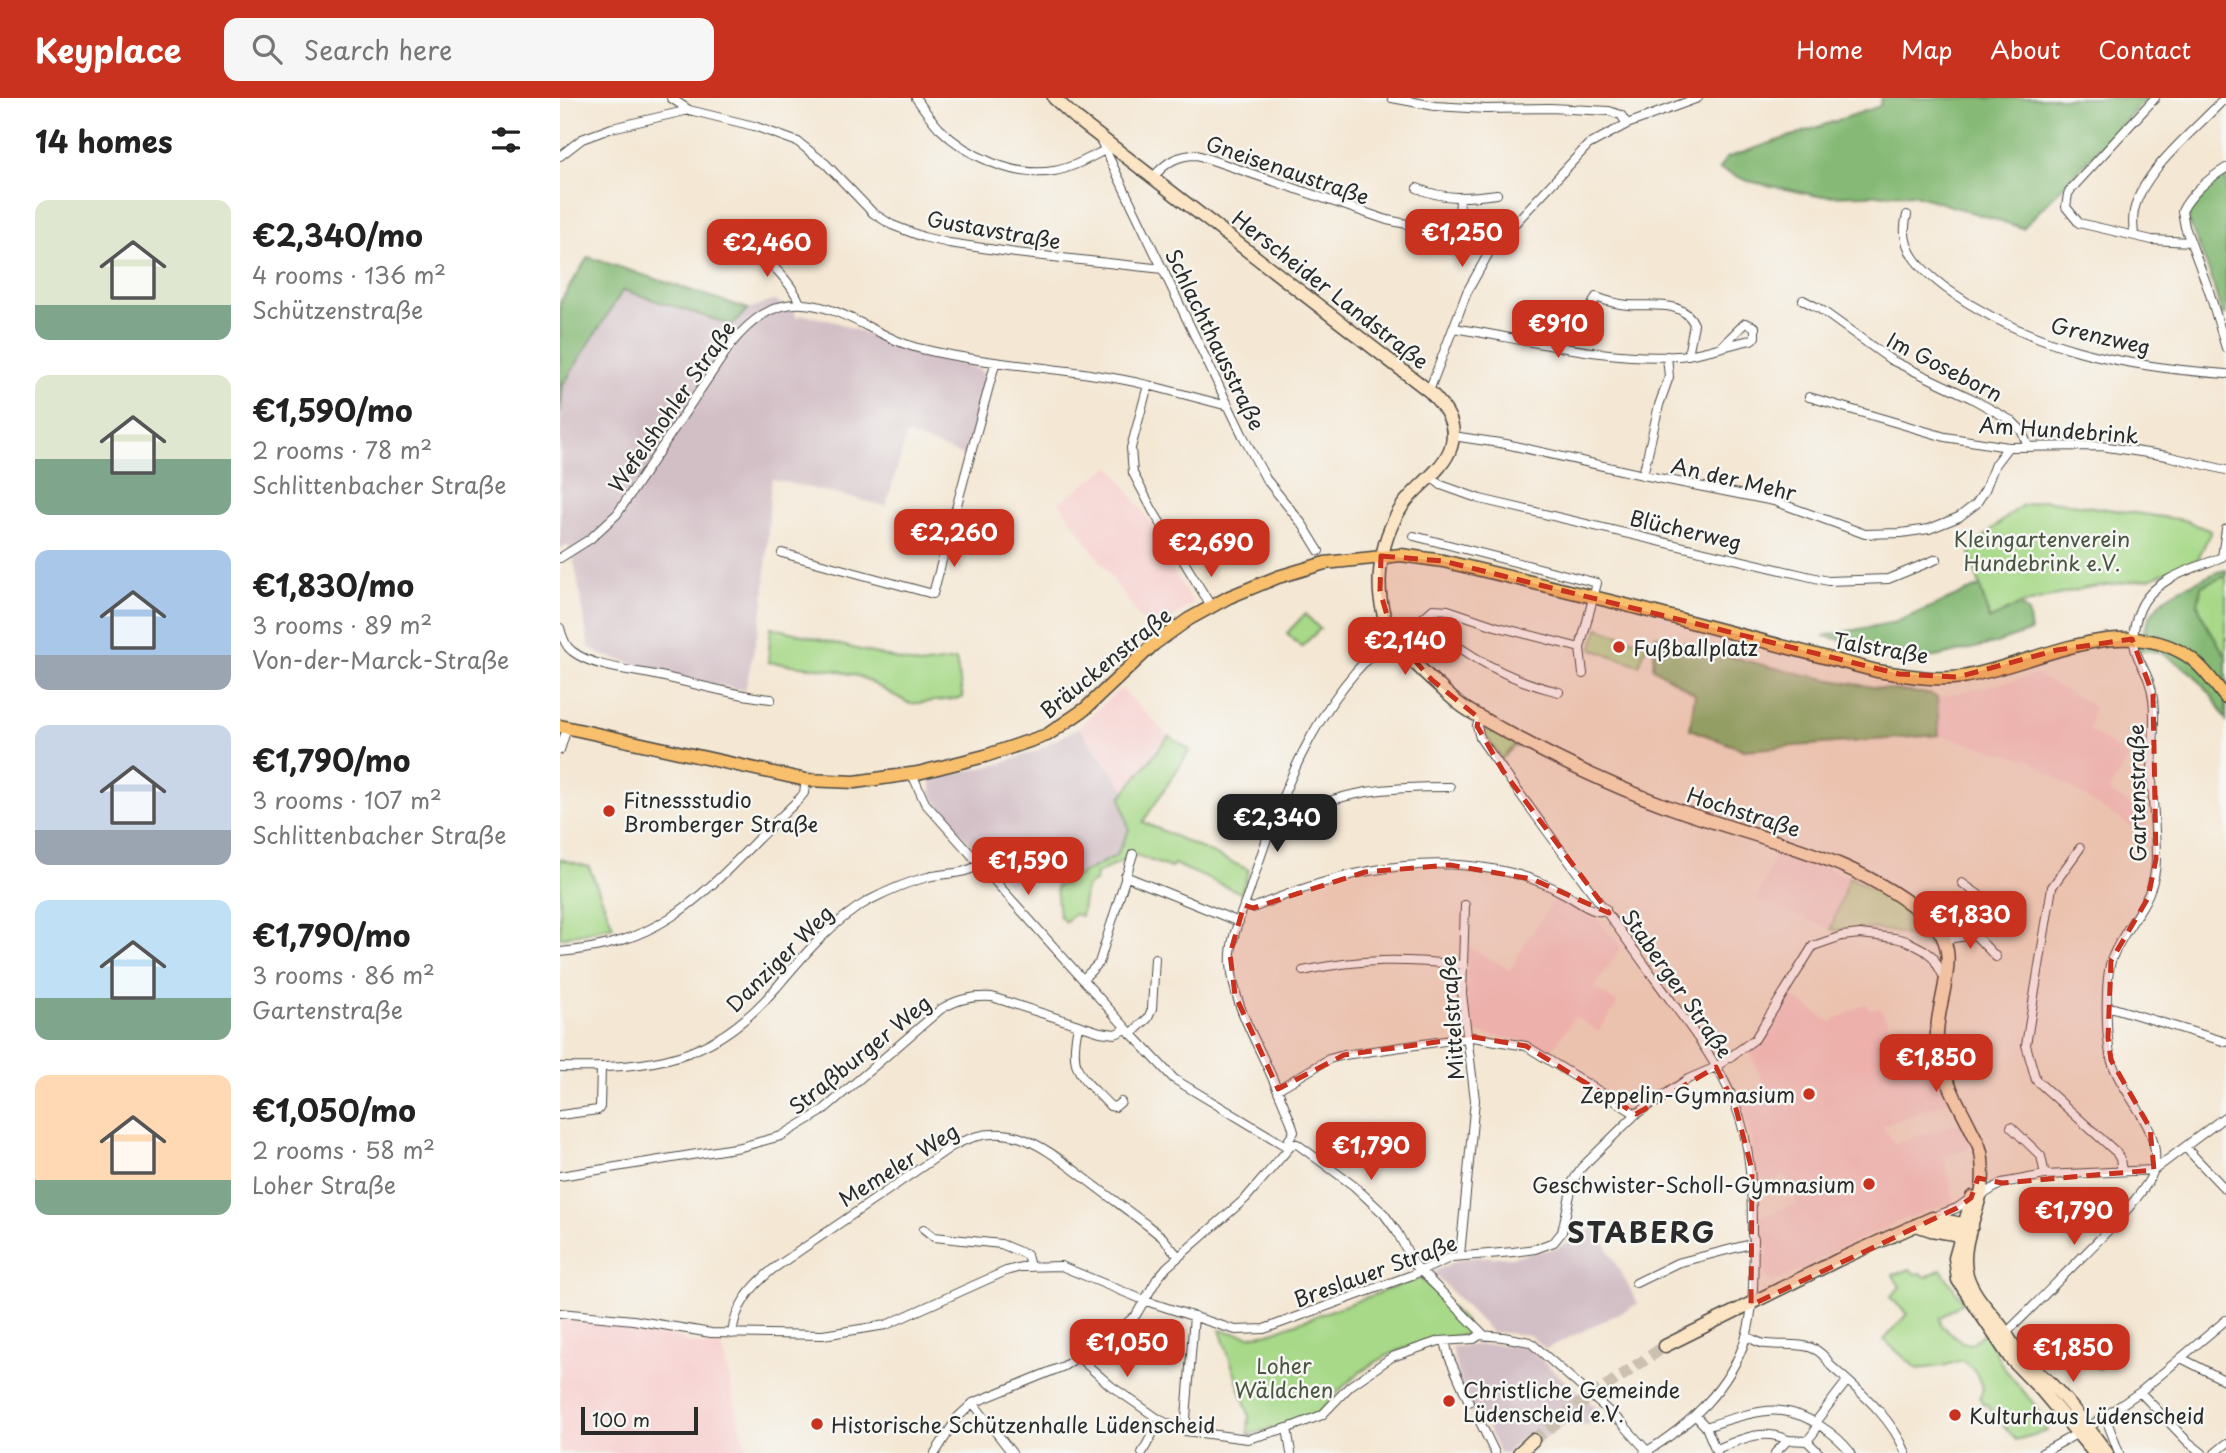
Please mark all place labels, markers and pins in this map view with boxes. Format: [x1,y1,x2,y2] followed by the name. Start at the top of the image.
[1405,209,1519,269] pin: €1,250
[710,220,824,279] pin: €2,460
[1517,300,1599,360] pin: €910
[897,510,1011,569] pin: €2,260
[1154,519,1268,579] pin: €2,690
[1348,618,1462,677] pin: €2,140
[1633,631,1758,663] place label: Fußballplatz
[1611,639,1627,655] marker: Fußballplatz
[623,783,818,839] place label: Fitnessstudio Bromberger Straße
[1220,794,1334,854] pin: €2,340
[601,803,617,819] marker: Fitnessstudio Bromberger Straße
[971,838,1085,897] pin: €1,590
[1913,892,2027,951] pin: €1,830
[1879,1034,1993,1094] pin: €1,850
[1580,1078,1795,1110] place label: Zeppelin-Gymnasium
[1801,1086,1817,1102] marker: Zeppelin-Gymnasium
[1314,1122,1428,1182] pin: €1,790
[1532,1168,1855,1200] place label: Geschwister-Scholl-Gymnasium
[1861,1176,1877,1192] marker: Geschwister-Scholl-Gymnasium
[2017,1188,2131,1247] pin: €1,790
[1070,1320,1184,1379] pin: €1,050
[2016,1324,2130,1384] pin: €1,850
[1463,1373,1680,1429] place label: Christliche Gemeinde Lüdenscheid e.V.
[1441,1393,1457,1409] marker: Christliche Gemeinde Lüdenscheid e.V.
[1969,1399,2205,1431] place label: Kulturhaus Lüdenscheid
[1947,1407,1963,1423] marker: Kulturhaus Lüdenscheid
[831,1408,1216,1440] place label: Historische Schützenhalle Lüdenscheid
[809,1416,825,1432] marker: Historische Schützenhalle Lüdenscheid

